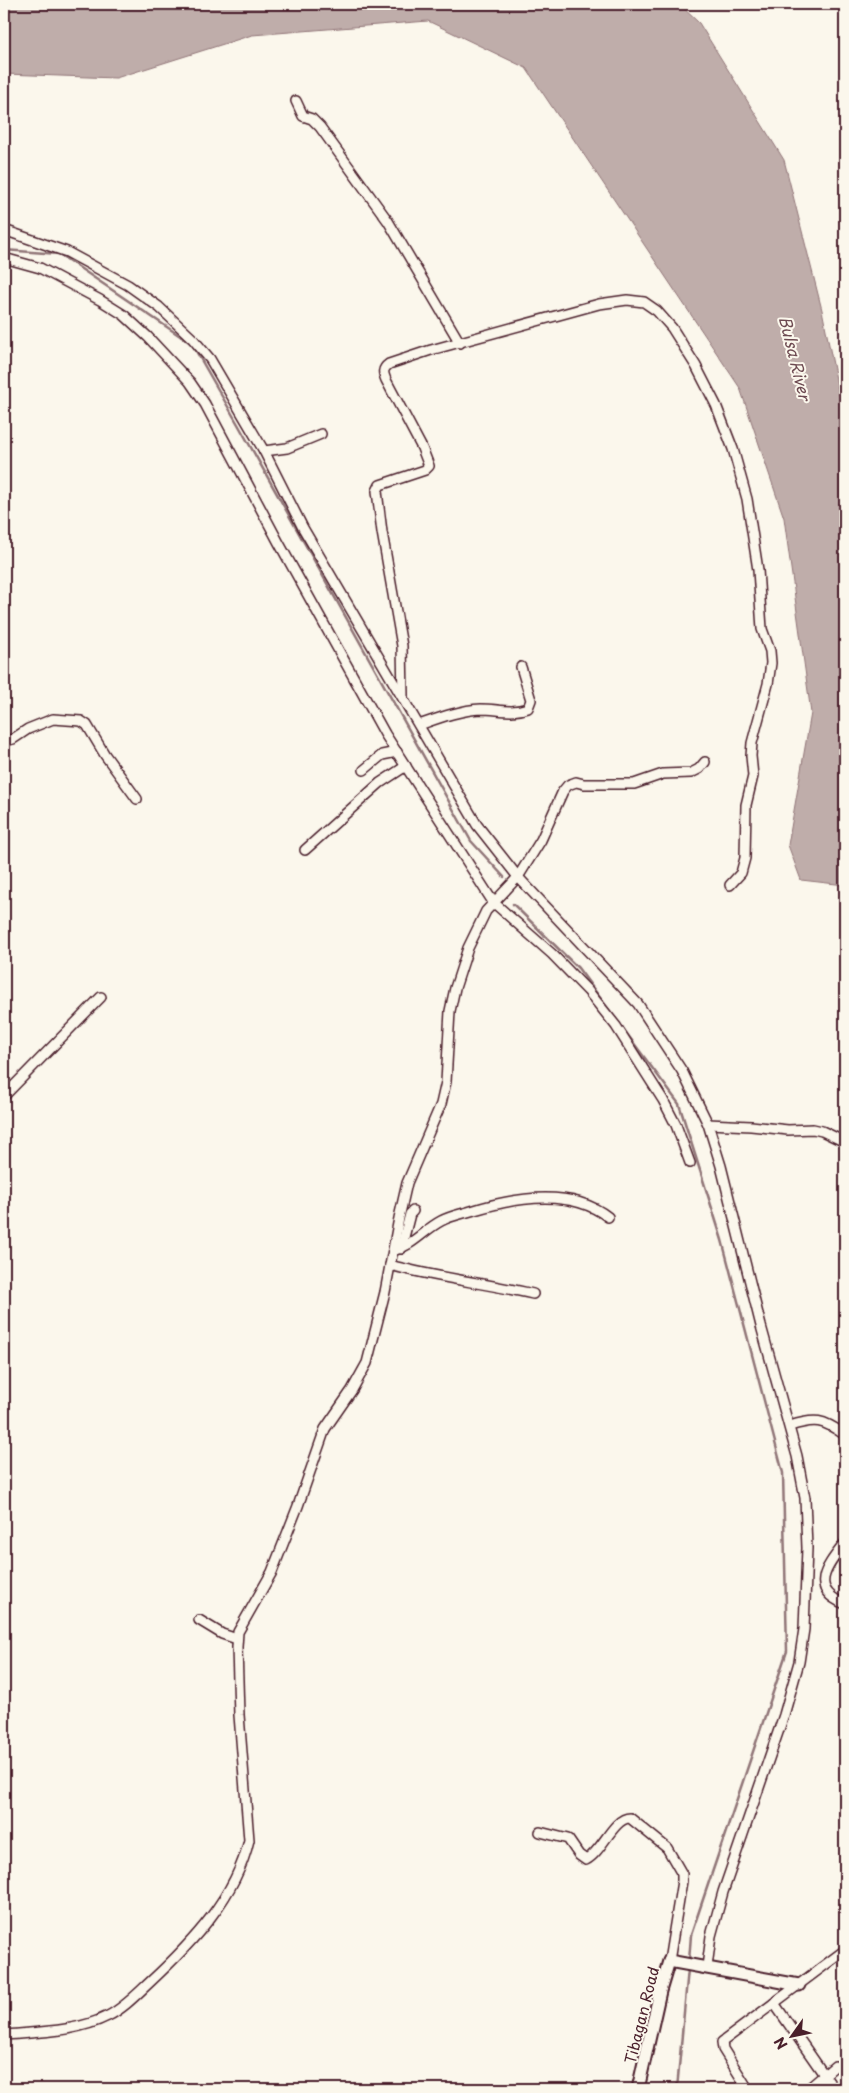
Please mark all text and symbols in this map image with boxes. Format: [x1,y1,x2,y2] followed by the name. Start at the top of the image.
[774,313,819,405] water label: Bulsa River
[618,1964,664,2066] street label: Tibagan Road
[766,2010,816,2060] north arrow
[769,2033,793,2054] text: N

